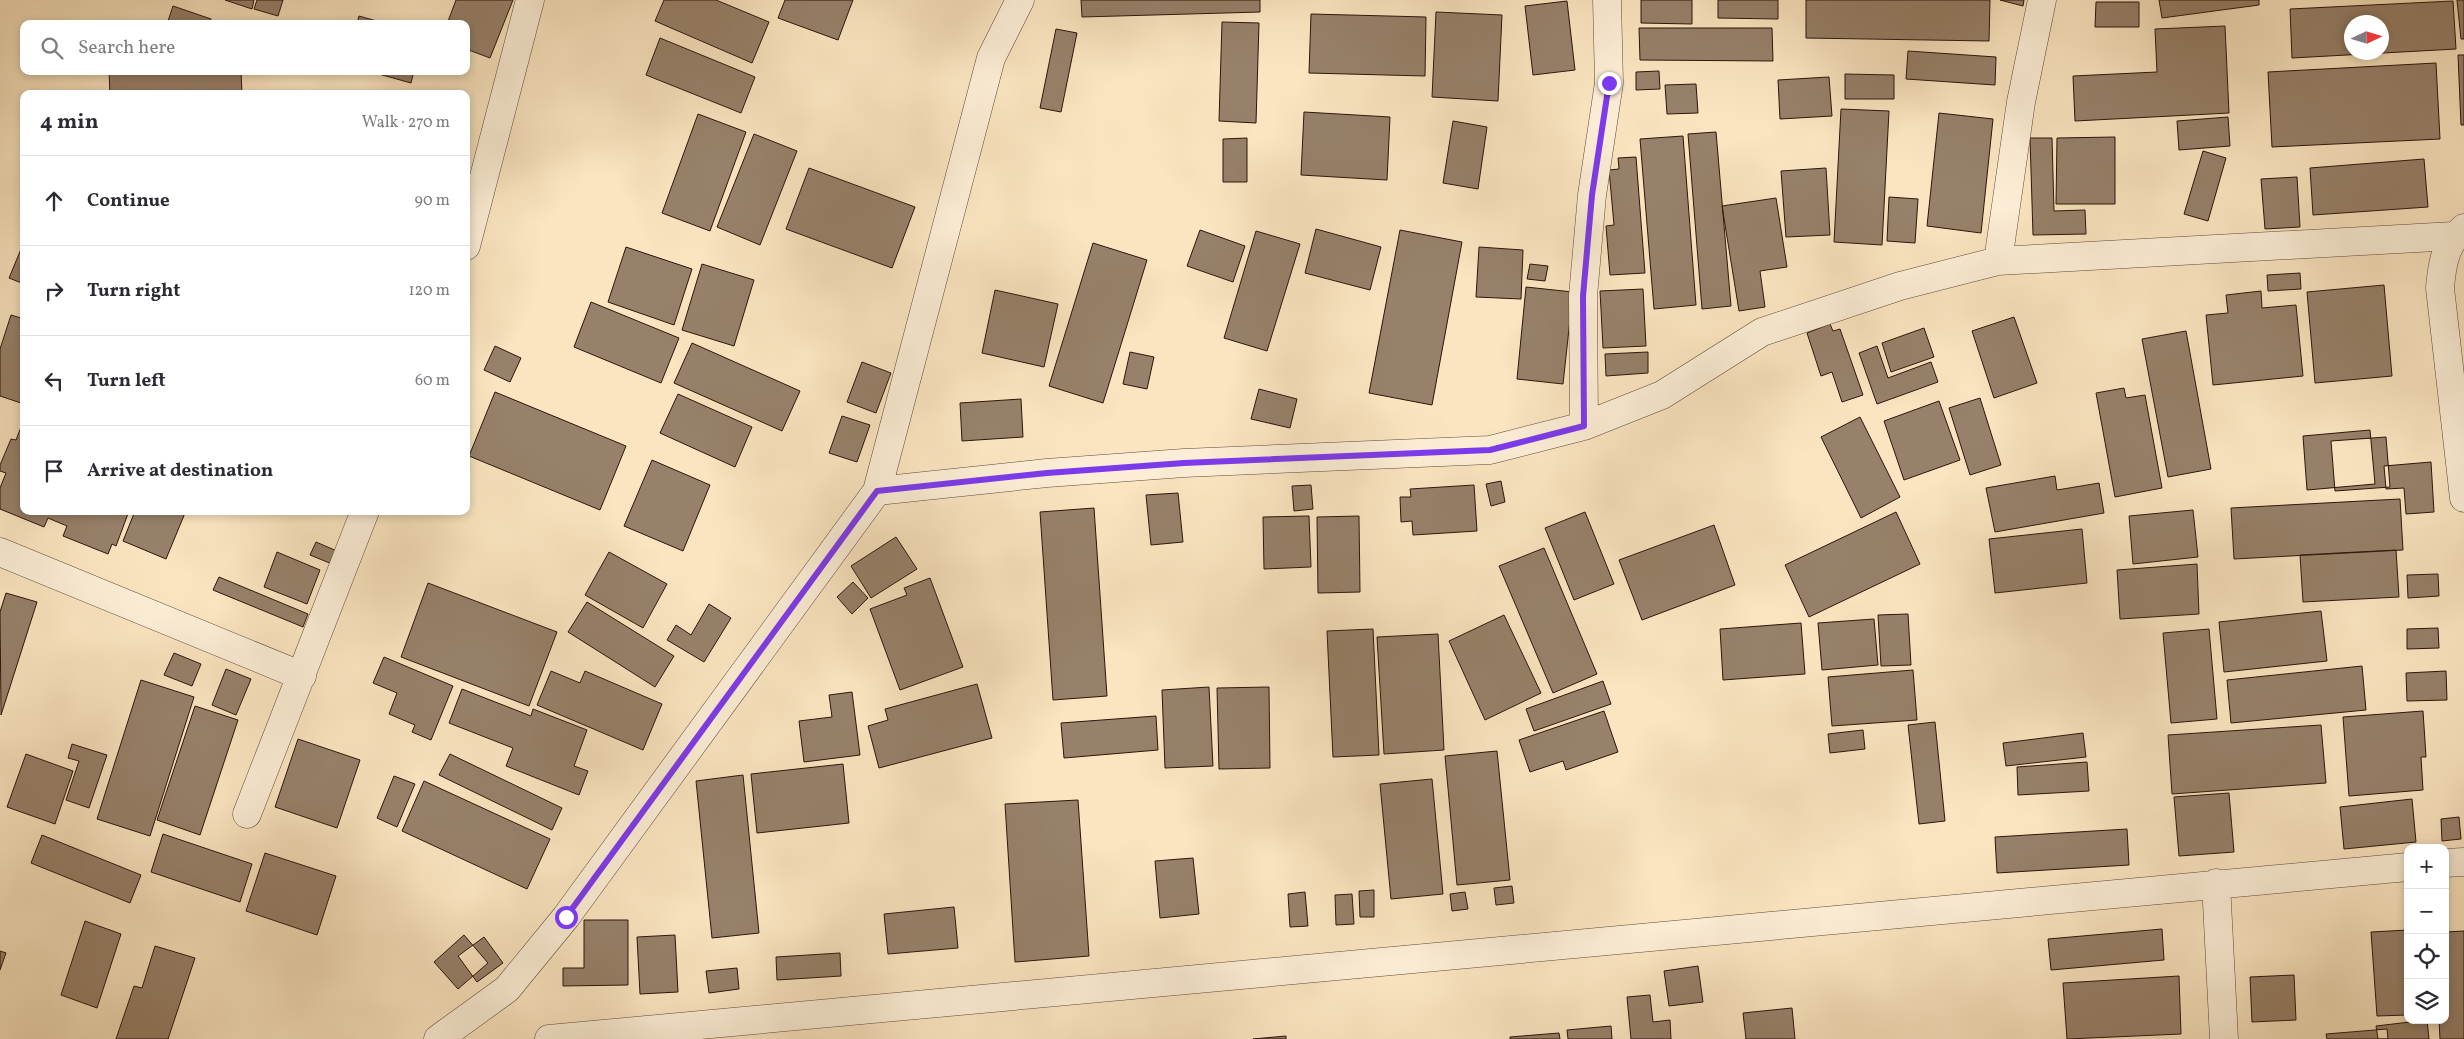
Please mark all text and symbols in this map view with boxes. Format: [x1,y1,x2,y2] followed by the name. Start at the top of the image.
[2344,15,2389,60] north arrow
[20,20,470,75] search box
[38,34,66,62] icon: search
[78,35,175,61] text: Search here
[1598,72,1621,95] route end
[40,108,99,137] text: 4 min
[362,112,450,134] text: Walk · 270 m
[40,187,68,215] icon: ahead
[87,188,170,214] text: Continue
[414,190,450,212] text: 90 m
[40,277,68,305] icon: right
[87,278,180,304] text: Turn right
[408,280,450,302] text: 120 m
[40,367,68,395] icon: left
[87,368,166,394] text: Turn left
[415,370,450,392] text: 60 m
[40,457,68,485] icon: arrive
[87,458,273,484] text: Arrive at destination
[2404,844,2449,1024] map controls
[2404,844,2449,889] button: +
[2404,889,2449,934] button: −
[555,906,578,929] route start
[2404,934,2449,979] button: locate
[2404,979,2449,1024] button: layers

